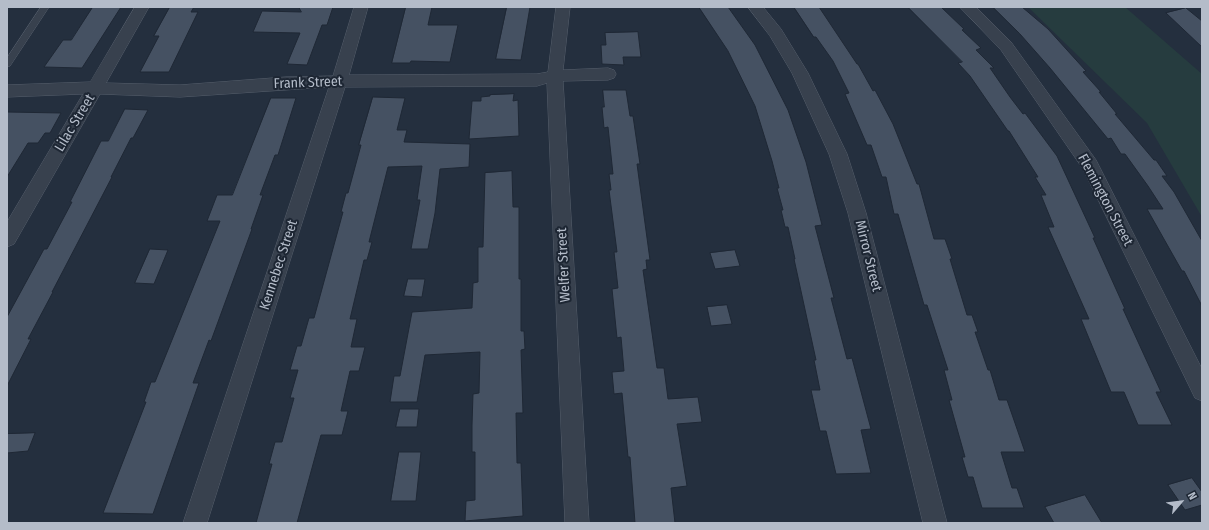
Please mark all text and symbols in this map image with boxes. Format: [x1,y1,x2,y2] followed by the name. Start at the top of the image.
[273,73,343,93] street label: Frank Street
[51,91,99,155] street label: Lilac Street
[1074,151,1136,249] street label: Flemington Street
[257,218,301,312] street label: Kennebec Street
[851,219,885,293] street label: Mirror Street
[554,227,574,303] street label: Welfer Street
[1161,482,1201,522] north arrow
[1185,490,1199,502] text: N

